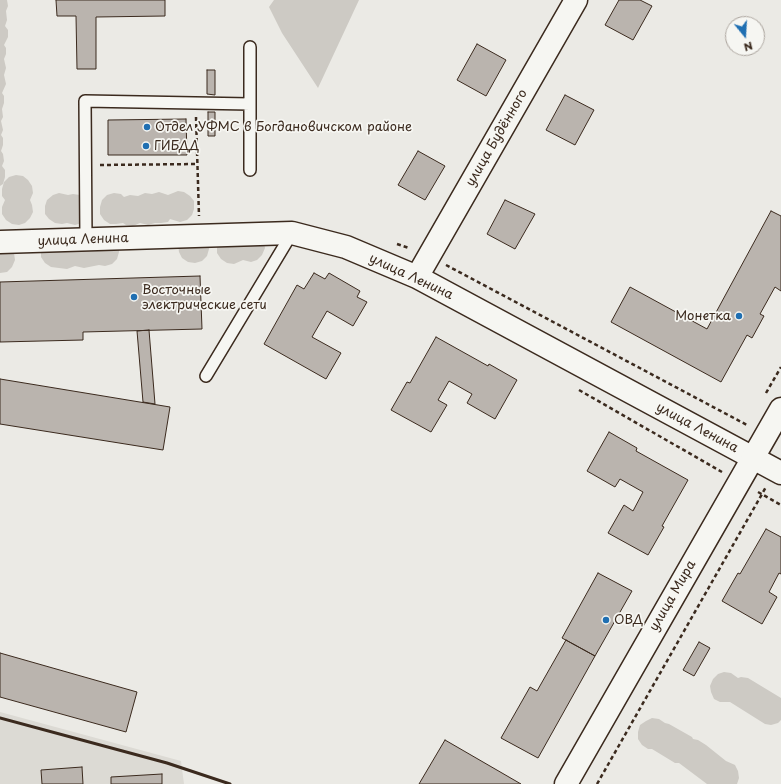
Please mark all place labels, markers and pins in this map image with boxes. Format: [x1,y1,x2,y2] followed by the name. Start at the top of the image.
[155,119,412,135] place label: Отдел УФМС в Богдановичском районе
[142,122,152,132] marker: Отдел УФМС в Богдановичском районе
[154,138,199,154] place label: ГИБДД
[141,141,151,151] marker: ГИБДД
[142,282,267,313] place label: Восточные электрические сети
[129,292,139,302] marker: Восточные электрические сети
[675,308,731,324] place label: Монетка
[734,311,744,321] marker: Монетка
[614,612,643,628] place label: ОВД
[601,615,611,625] marker: ОВД

